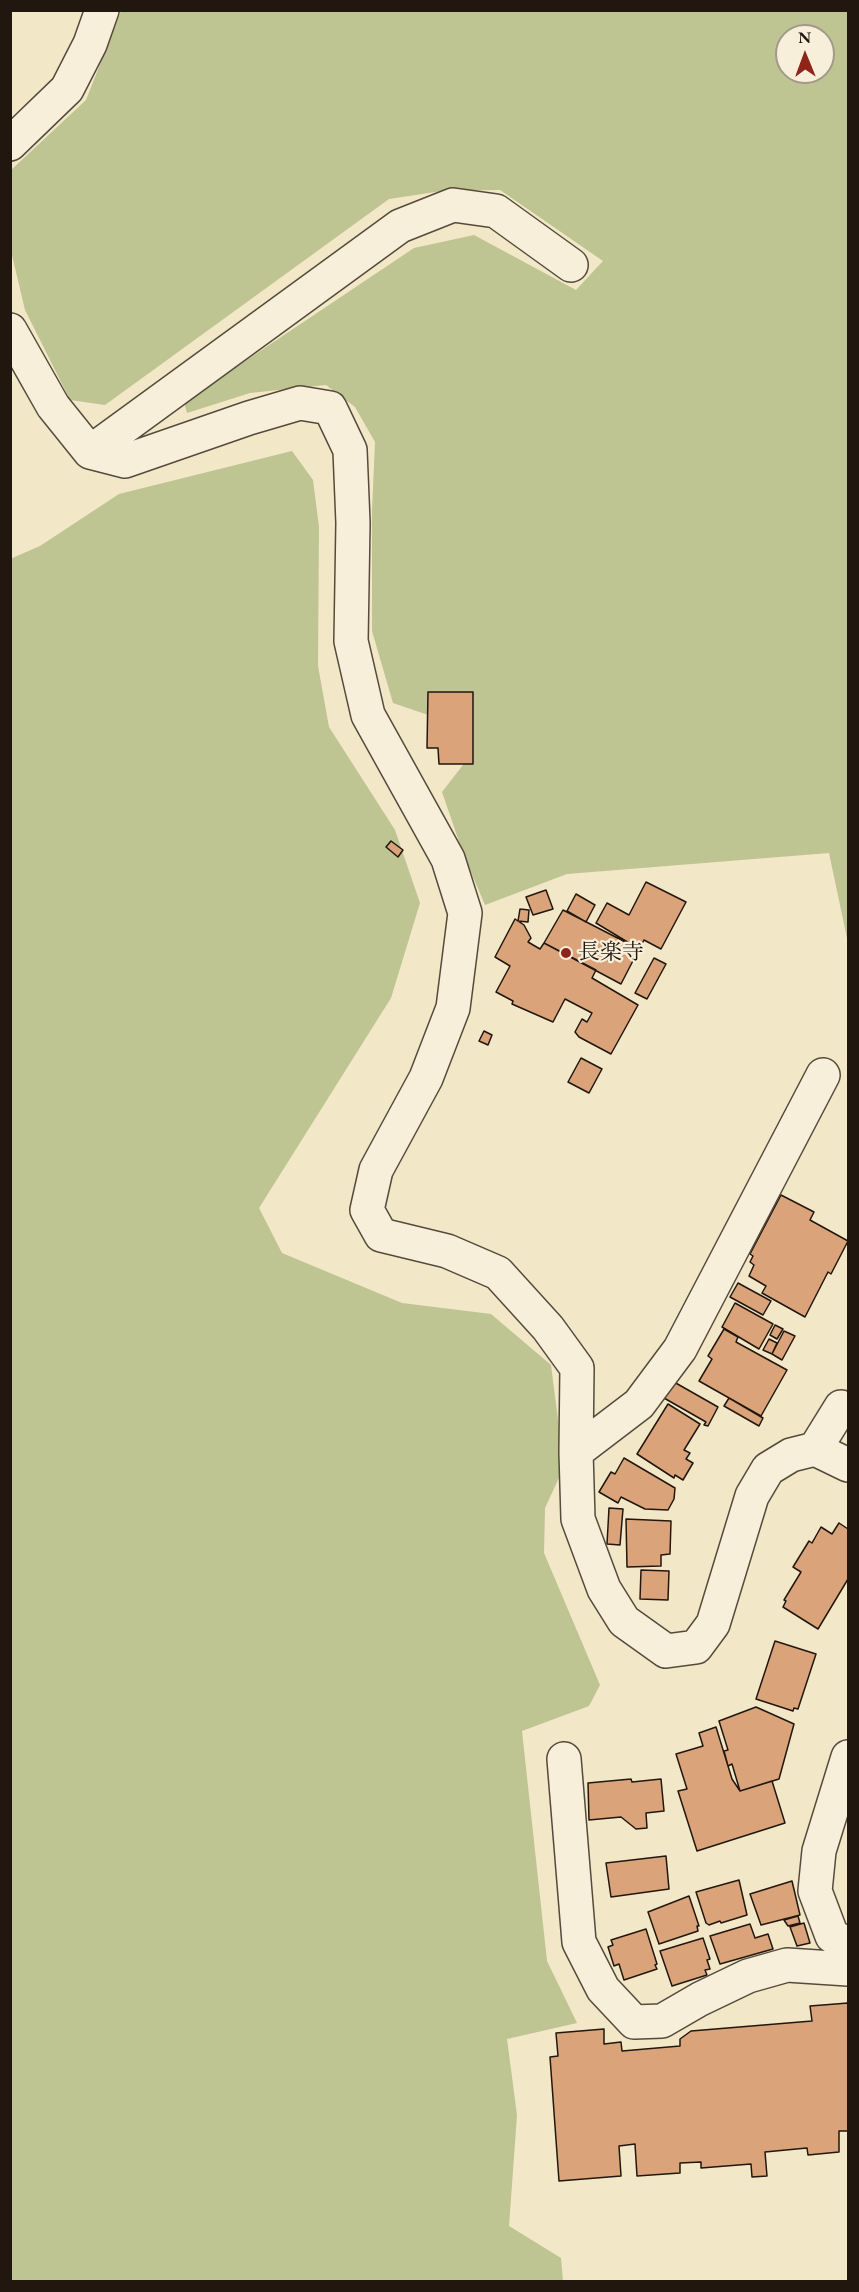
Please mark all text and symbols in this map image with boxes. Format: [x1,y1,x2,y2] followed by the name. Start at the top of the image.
[775,24,835,84] north arrow
[798,27,811,48] text: N
[578,940,644,966] place label: 長楽寺
[559,946,573,960] marker: 長楽寺

